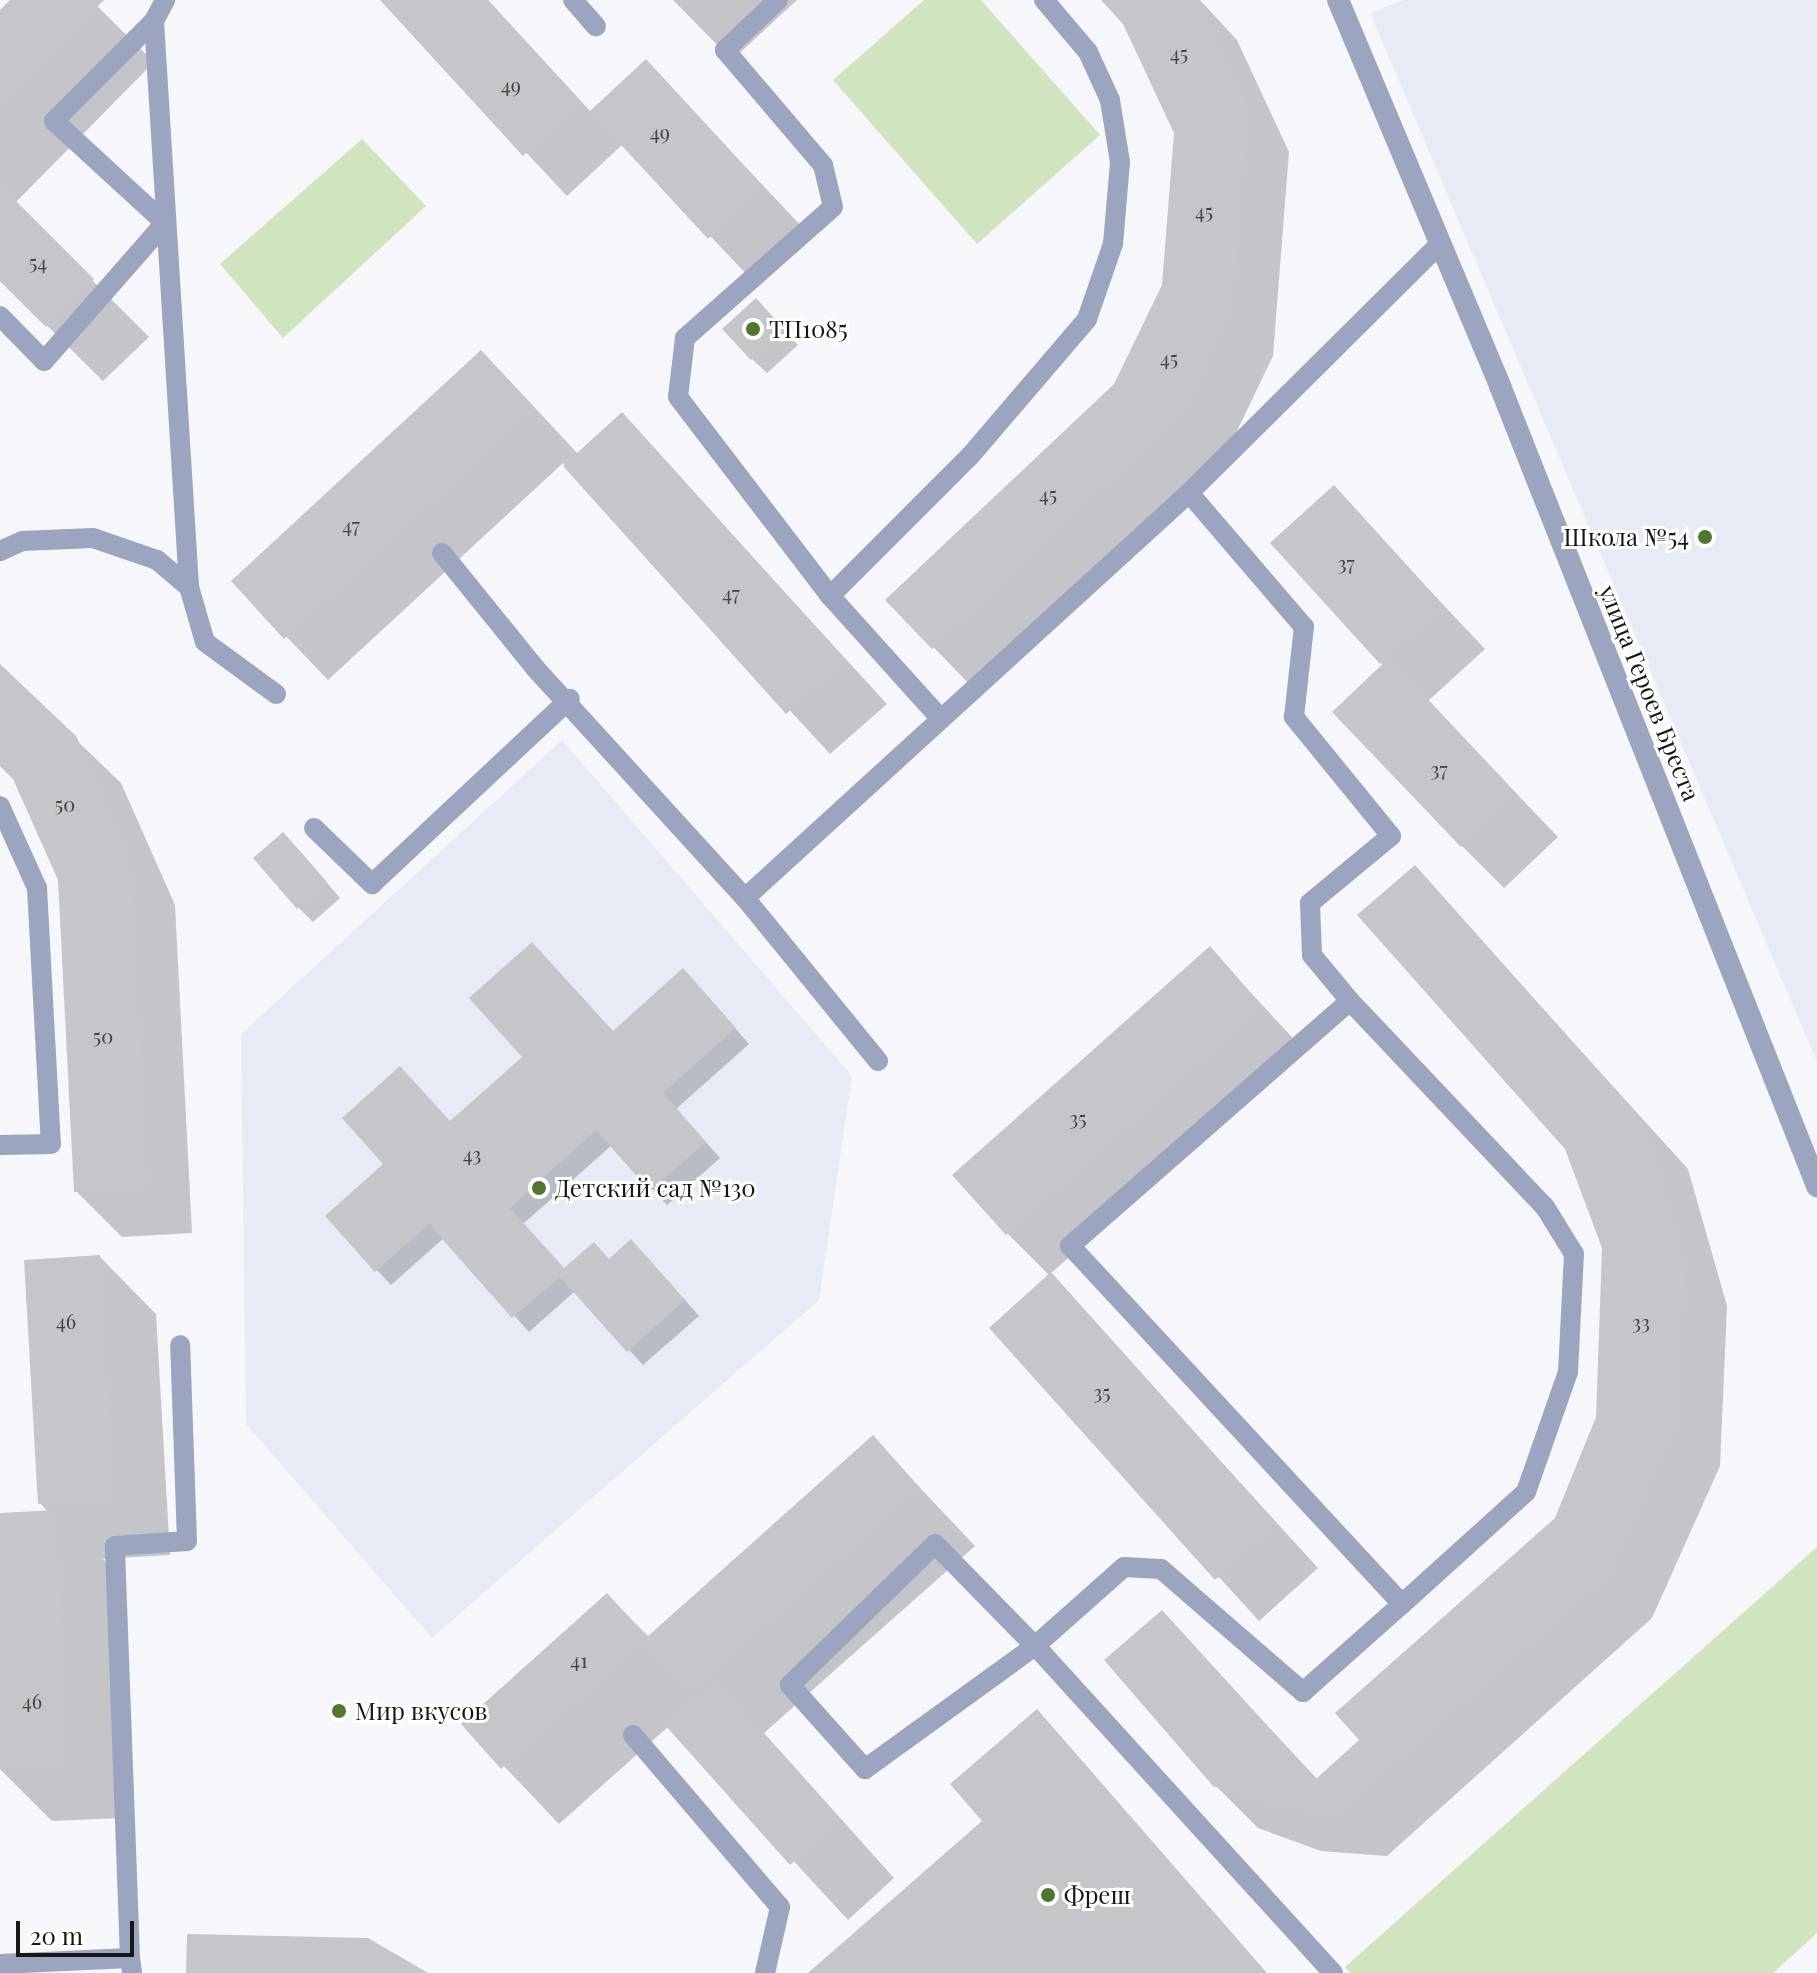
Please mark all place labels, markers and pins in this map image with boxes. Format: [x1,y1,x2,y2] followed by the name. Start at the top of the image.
[769,315,848,343] place label: ТП1085
[744,320,762,338] marker: ТП1085
[1564,523,1689,551] place label: Школа №54
[1696,528,1714,546] marker: Школа №54
[555,1174,756,1202] place label: Детский сад №130
[530,1179,548,1197] marker: Детский сад №130
[355,1697,487,1725] place label: Мир вкусов
[330,1702,348,1720] marker: Мир вкусов
[1064,1881,1131,1909] place label: Фреш
[1039,1886,1057,1904] marker: Фреш

